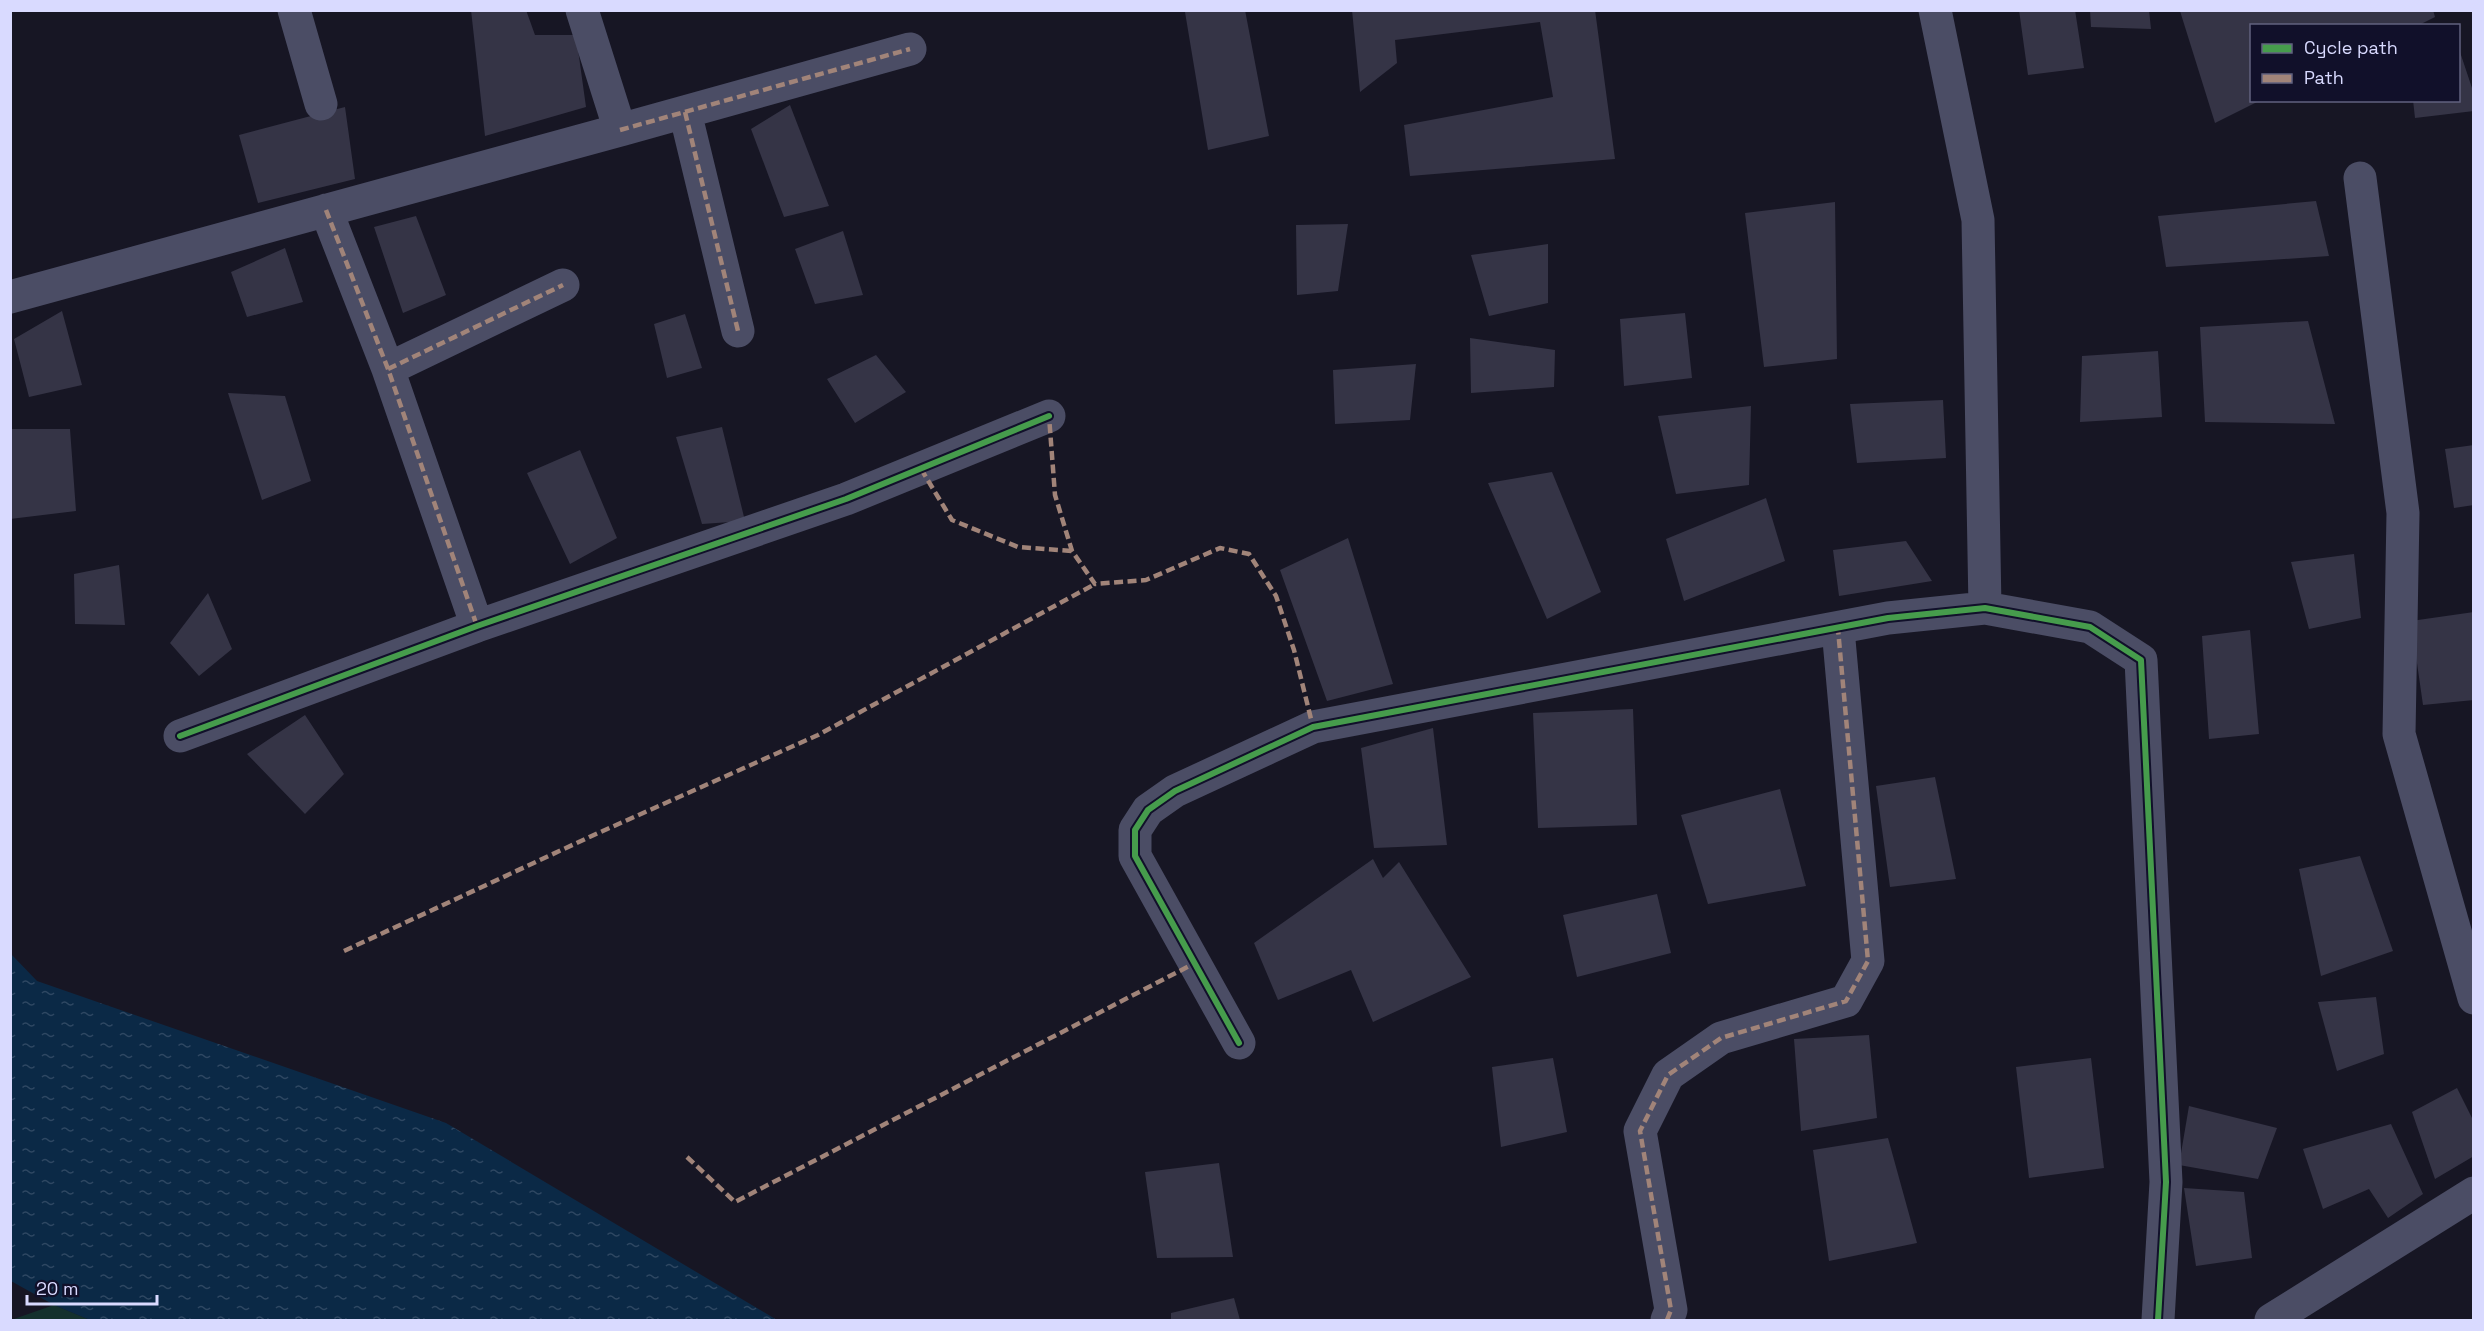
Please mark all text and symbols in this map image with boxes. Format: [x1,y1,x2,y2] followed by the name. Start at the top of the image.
[2250,24,2460,102] legend
[2304,36,2398,59] text: Cycle path
[2304,66,2344,89] text: Path
[27,1268,158,1306] scale bar
[36,1277,79,1300] text: 20 m

